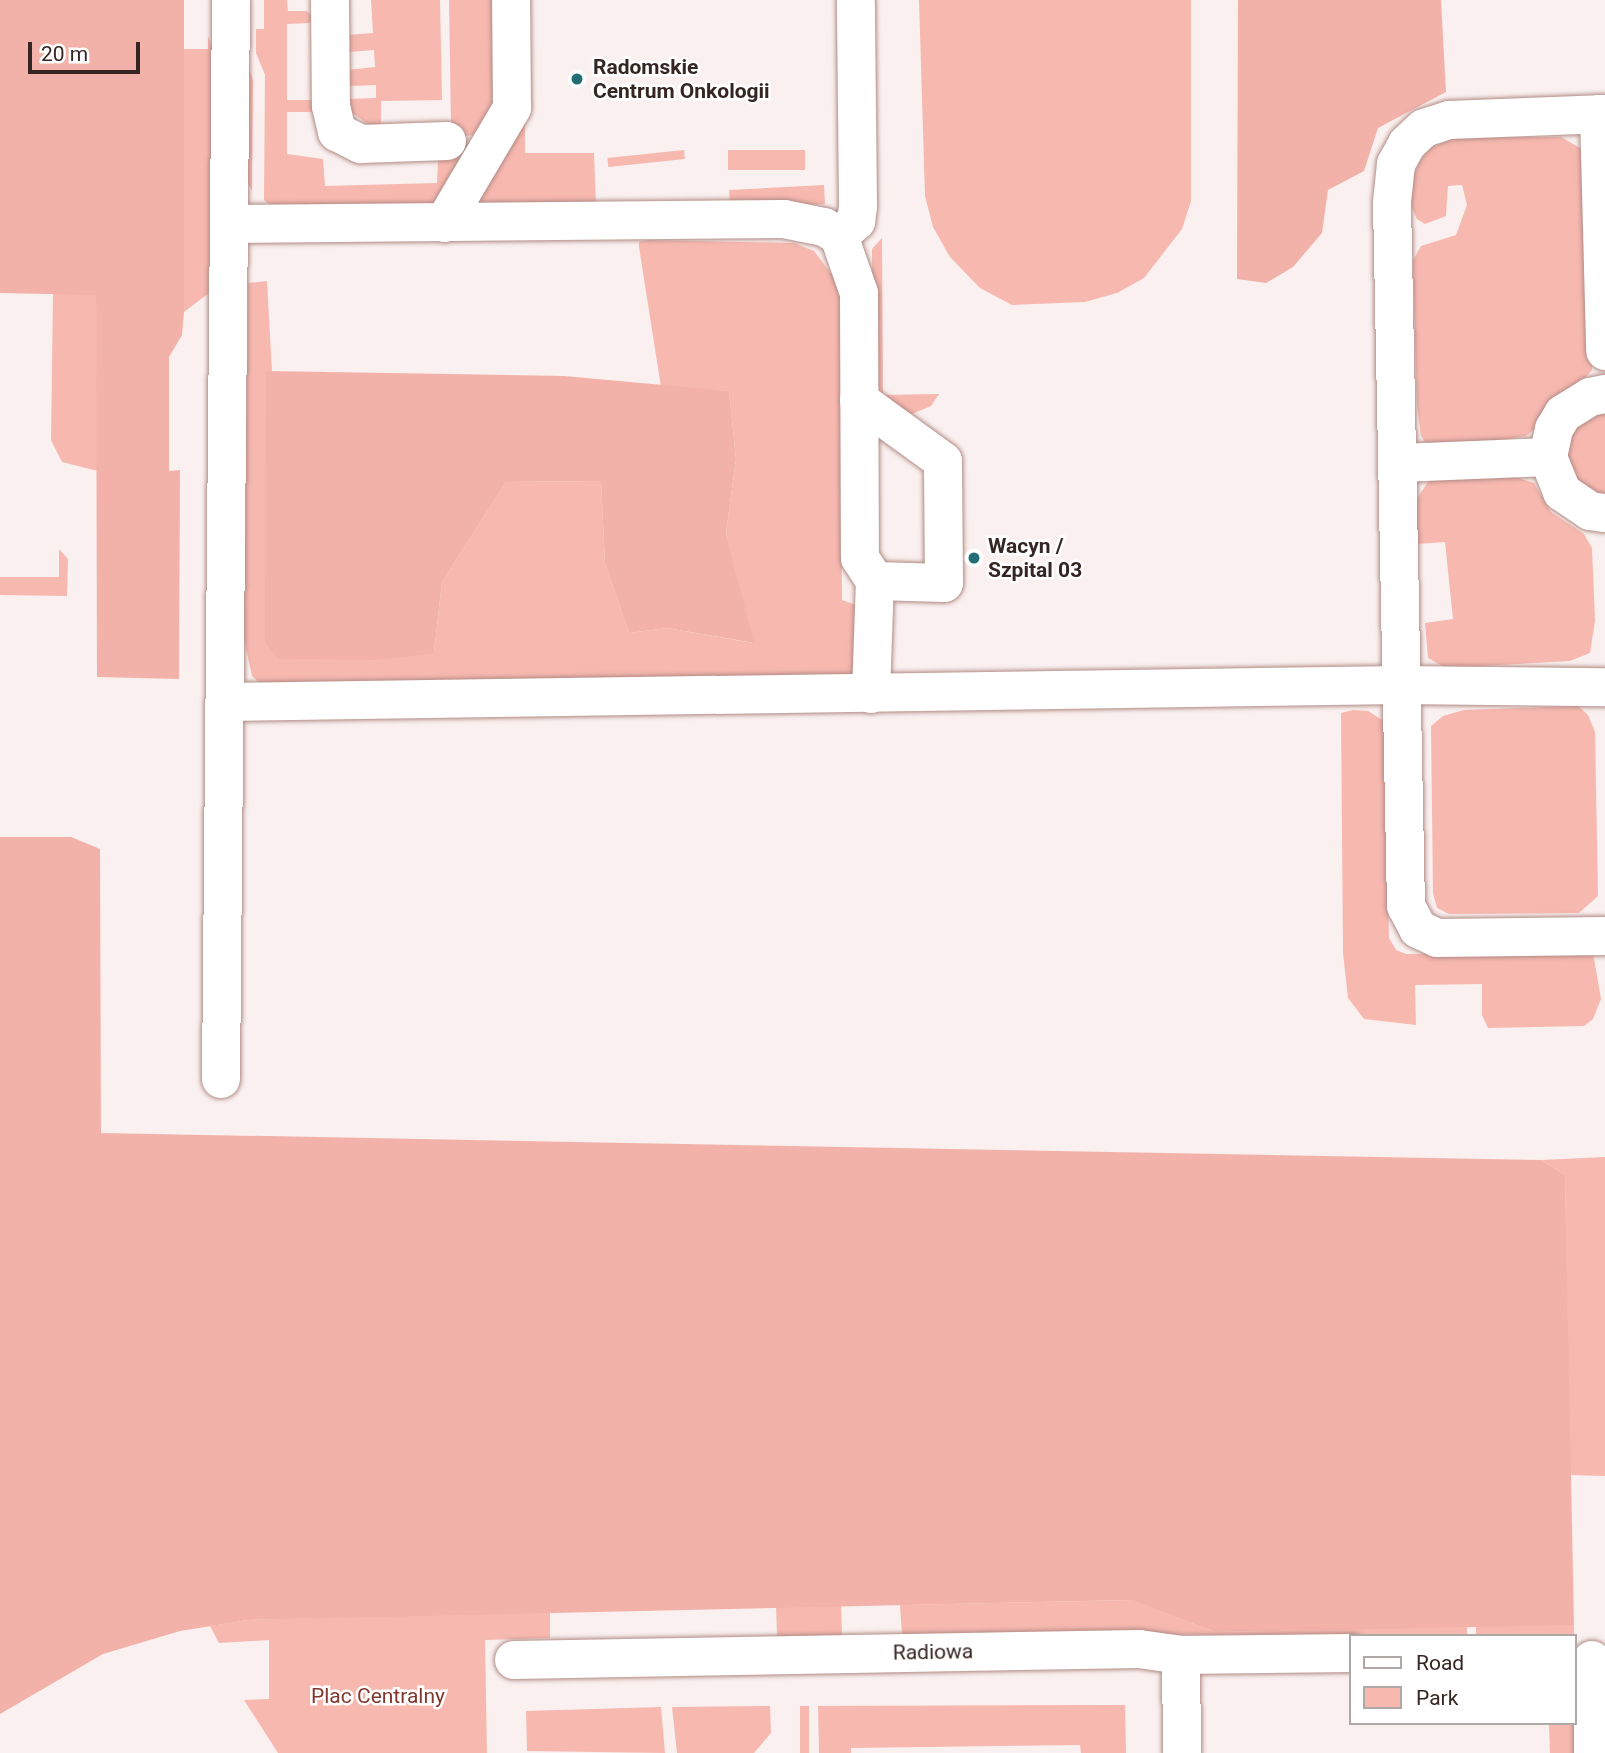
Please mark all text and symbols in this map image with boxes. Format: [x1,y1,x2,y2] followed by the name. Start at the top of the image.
[32,28,144,72] scale bar
[41,42,88,66] text: 20 m
[593,54,770,104] place label: Radomskie Centrum Onkologii
[567,69,587,89] marker: Radomskie Centrum Onkologii
[988,533,1082,583] place label: Wacyn / Szpital 03
[966,550,982,566] marker: Wacyn / Szpital 03
[1350,1634,1577,1725] legend
[893,1639,973,1665] street label: Radiowa
[1416,1651,1464,1675] text: Road
[311,1683,445,1709] park label: Plac Centralny
[1416,1686,1458,1710] text: Park

